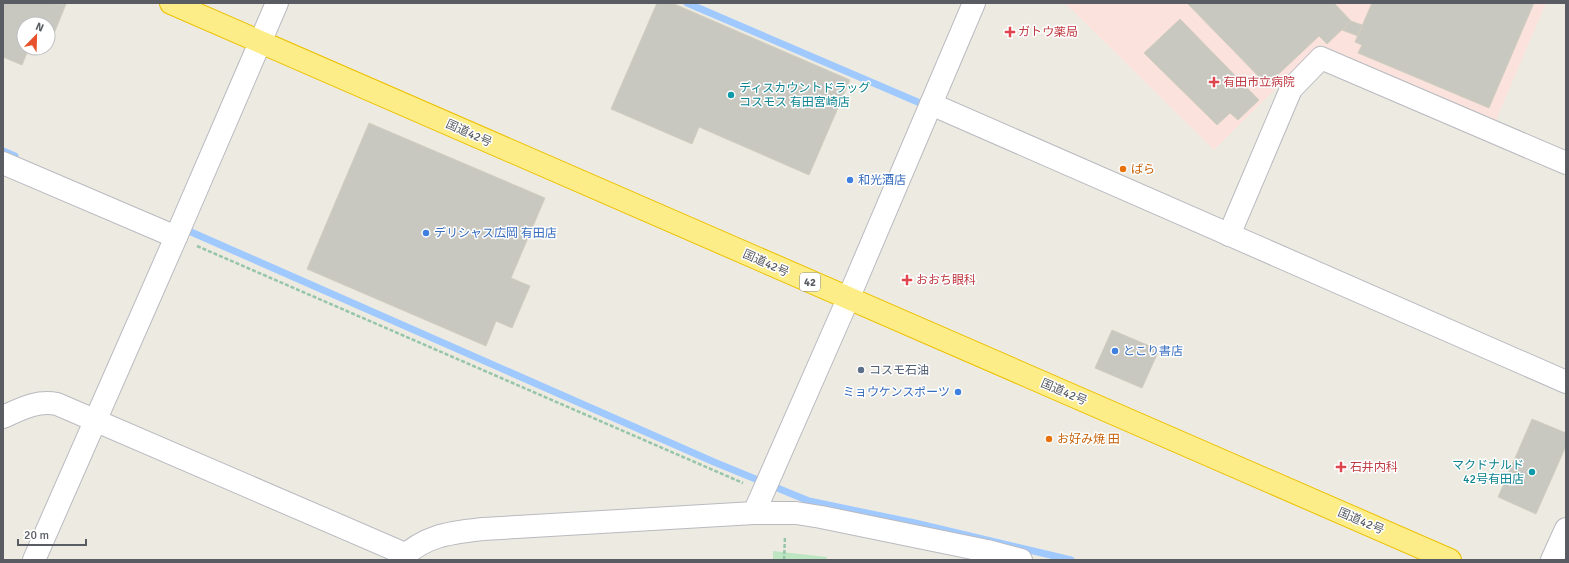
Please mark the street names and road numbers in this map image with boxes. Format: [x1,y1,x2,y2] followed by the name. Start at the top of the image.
[443,117,494,150] street label: 国道42号
[740,247,791,280] street label: 国道42号
[800,273,820,291] road number: 42
[1038,376,1089,409] street label: 国道42号
[1335,505,1386,538] street label: 国道42号

